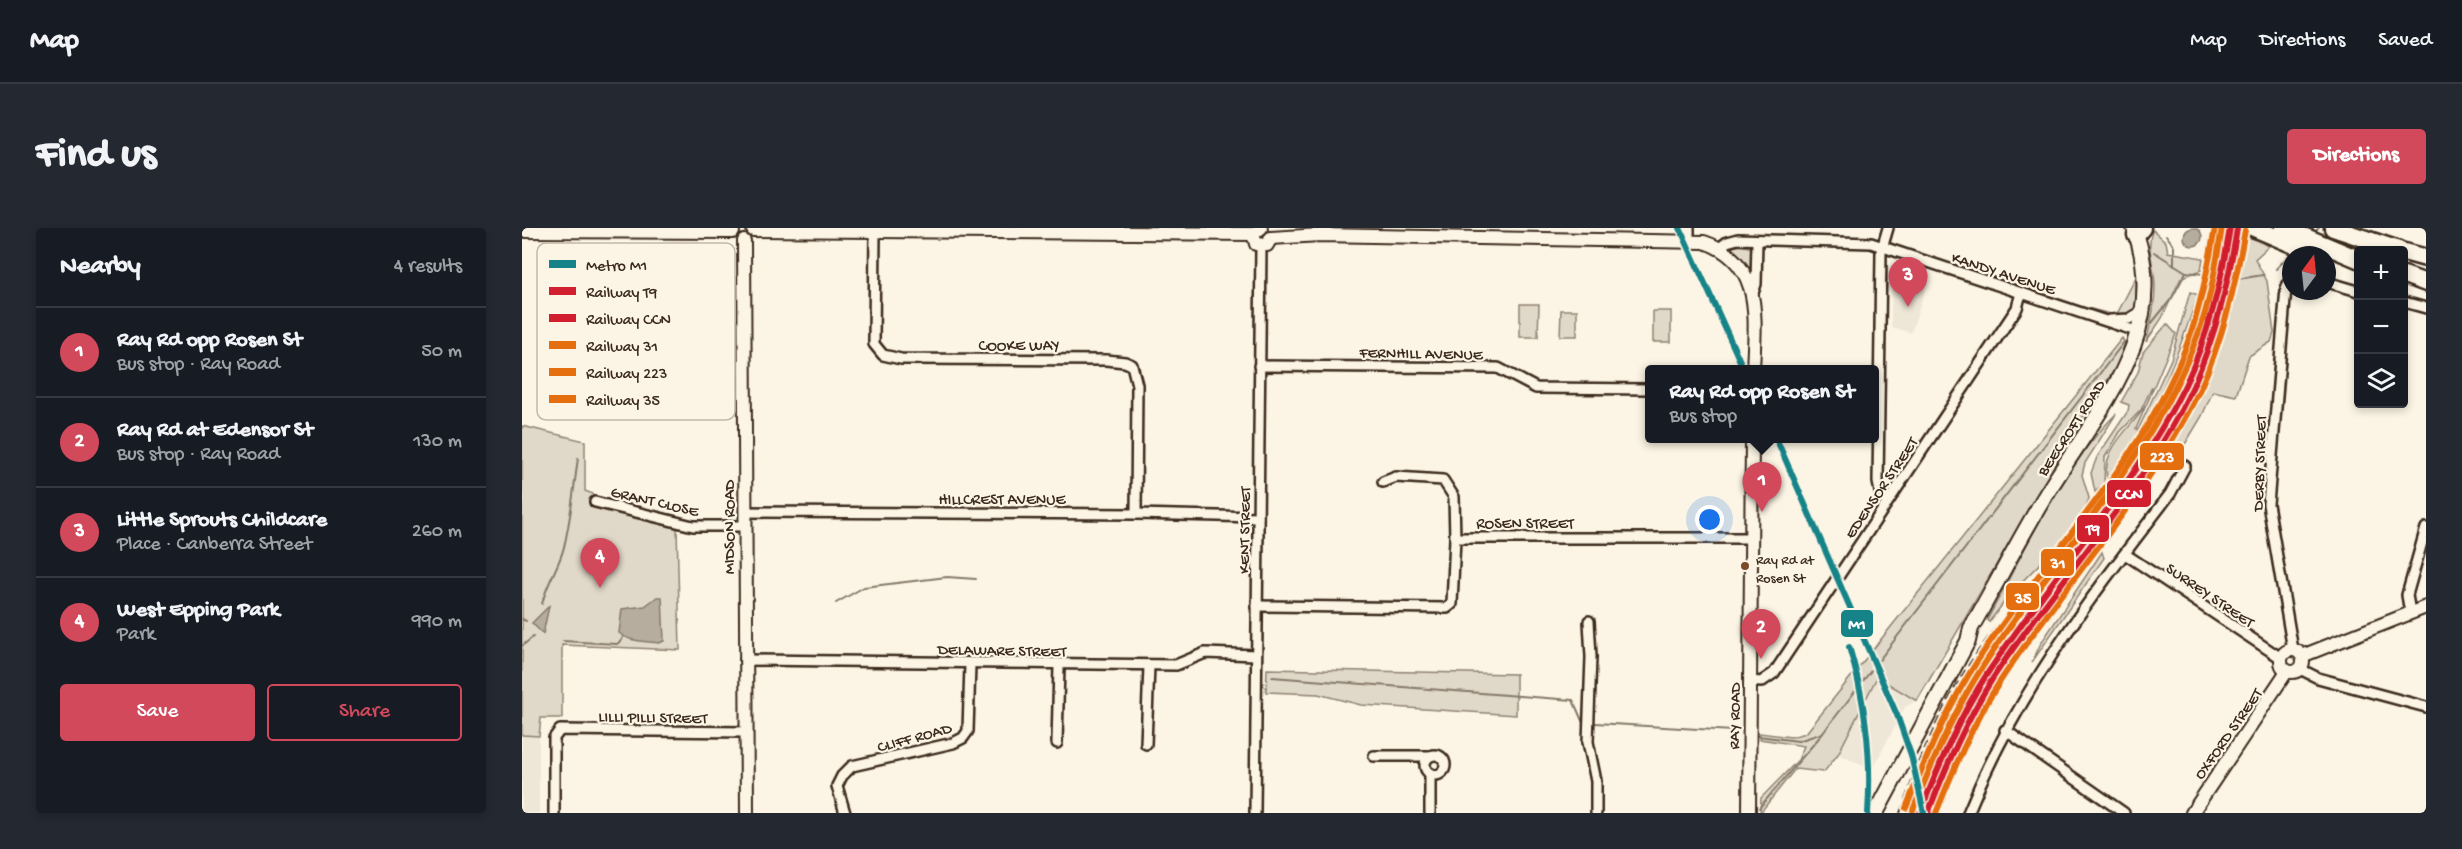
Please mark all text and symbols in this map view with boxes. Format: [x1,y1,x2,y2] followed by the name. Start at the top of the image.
[30,25,79,58] text: Map
[2190,29,2227,54] text: Map
[2260,29,2345,54] text: Directions
[2378,29,2432,54] text: Saved
[2287,129,2426,184] button: Directions
[36,132,156,181] text: Find us
[537,243,735,420] legend
[2282,246,2336,300] north arrow
[2354,246,2408,408] map controls
[2354,246,2408,300] button: +
[1948,250,2058,301] street label: KANDY AVENUE
[60,252,141,283] text: Nearby
[394,256,462,279] text: 4 results
[1888,257,1928,307] pin: 3
[586,258,647,277] text: Metro M1
[586,285,657,304] text: Railway T9
[2354,300,2408,354] button: −
[586,312,671,331] text: Railway CCN
[117,328,302,354] text: Ray Rd opp Rosen St
[979,338,1059,357] street label: COOKE WAY
[586,339,658,358] text: Railway 31
[75,341,84,364] text: 1
[421,341,462,364] text: 50 m
[1358,345,1484,366] street label: FERNHILL AVENUE
[117,354,280,377] text: Bus stop · Ray Road
[2354,354,2408,408] button: layers
[1645,365,1879,443] popup
[586,366,667,385] text: Railway 223
[2034,377,2111,481] street label: BEECROFT ROAD
[1670,380,1854,406] text: Ray Rd opp Rosen St
[586,393,660,412] text: Railway 35
[1670,406,1737,429] text: Bus stop
[2250,414,2273,513] street label: DERBY STREET
[117,418,313,444] text: Ray Rd at Edensor St
[75,431,84,454] text: 2
[413,431,462,454] text: 130 m
[1842,434,1924,543] street label: EDENSOR STREET
[2139,442,2185,471] line badge: 223
[117,444,280,467] text: Bus stop · Ray Road
[2150,450,2174,469] text: 223
[1742,462,1782,512] pin: 1
[722,479,741,574] street label: MIDSON ROAD
[2106,479,2152,508] line badge: CCN
[608,484,701,523] street label: GRANT CLOSE
[1236,485,1257,574] street label: KENT STREET
[2114,487,2143,506] text: CCN
[938,492,1067,511] street label: HILLCREST AVENUE
[1695,505,1724,534] your location
[117,508,327,534] text: Little Sprouts Childcare
[2076,514,2110,543] line badge: T9
[1476,516,1575,535] street label: ROSEN STREET
[74,521,85,544] text: 3
[412,521,462,544] text: 260 m
[2084,522,2100,541] text: T9
[117,534,312,557] text: Place · Canberra Street
[580,538,620,588] pin: 4
[2040,548,2075,577] line badge: 31
[1756,553,1815,588] place label: Ray Rd at Rosen St
[2050,556,2065,575] text: 31
[1739,560,1751,572] marker: Ray Rd at Rosen St
[2161,560,2258,634] street label: SURREY STREET
[2005,582,2040,611] line badge: 35
[2014,591,2032,610] text: 35
[117,598,280,624] text: West Epping Park
[1840,609,1874,638] line badge: M1
[1742,610,1780,659] pin: 2
[75,611,84,634] text: 4
[412,611,462,634] text: 990 m
[1848,617,1866,636] text: M1
[117,624,155,647] text: Park
[936,642,1067,663] street label: DELAWARE STREET
[1726,682,1747,750] street label: RAY ROAD
[60,684,255,741] button: Save
[267,684,462,741] button: Share
[2192,685,2269,784] street label: OXFORD STREET
[598,709,709,730] street label: LILLI PILLI STREET
[876,720,955,758] street label: CLIFF ROAD

